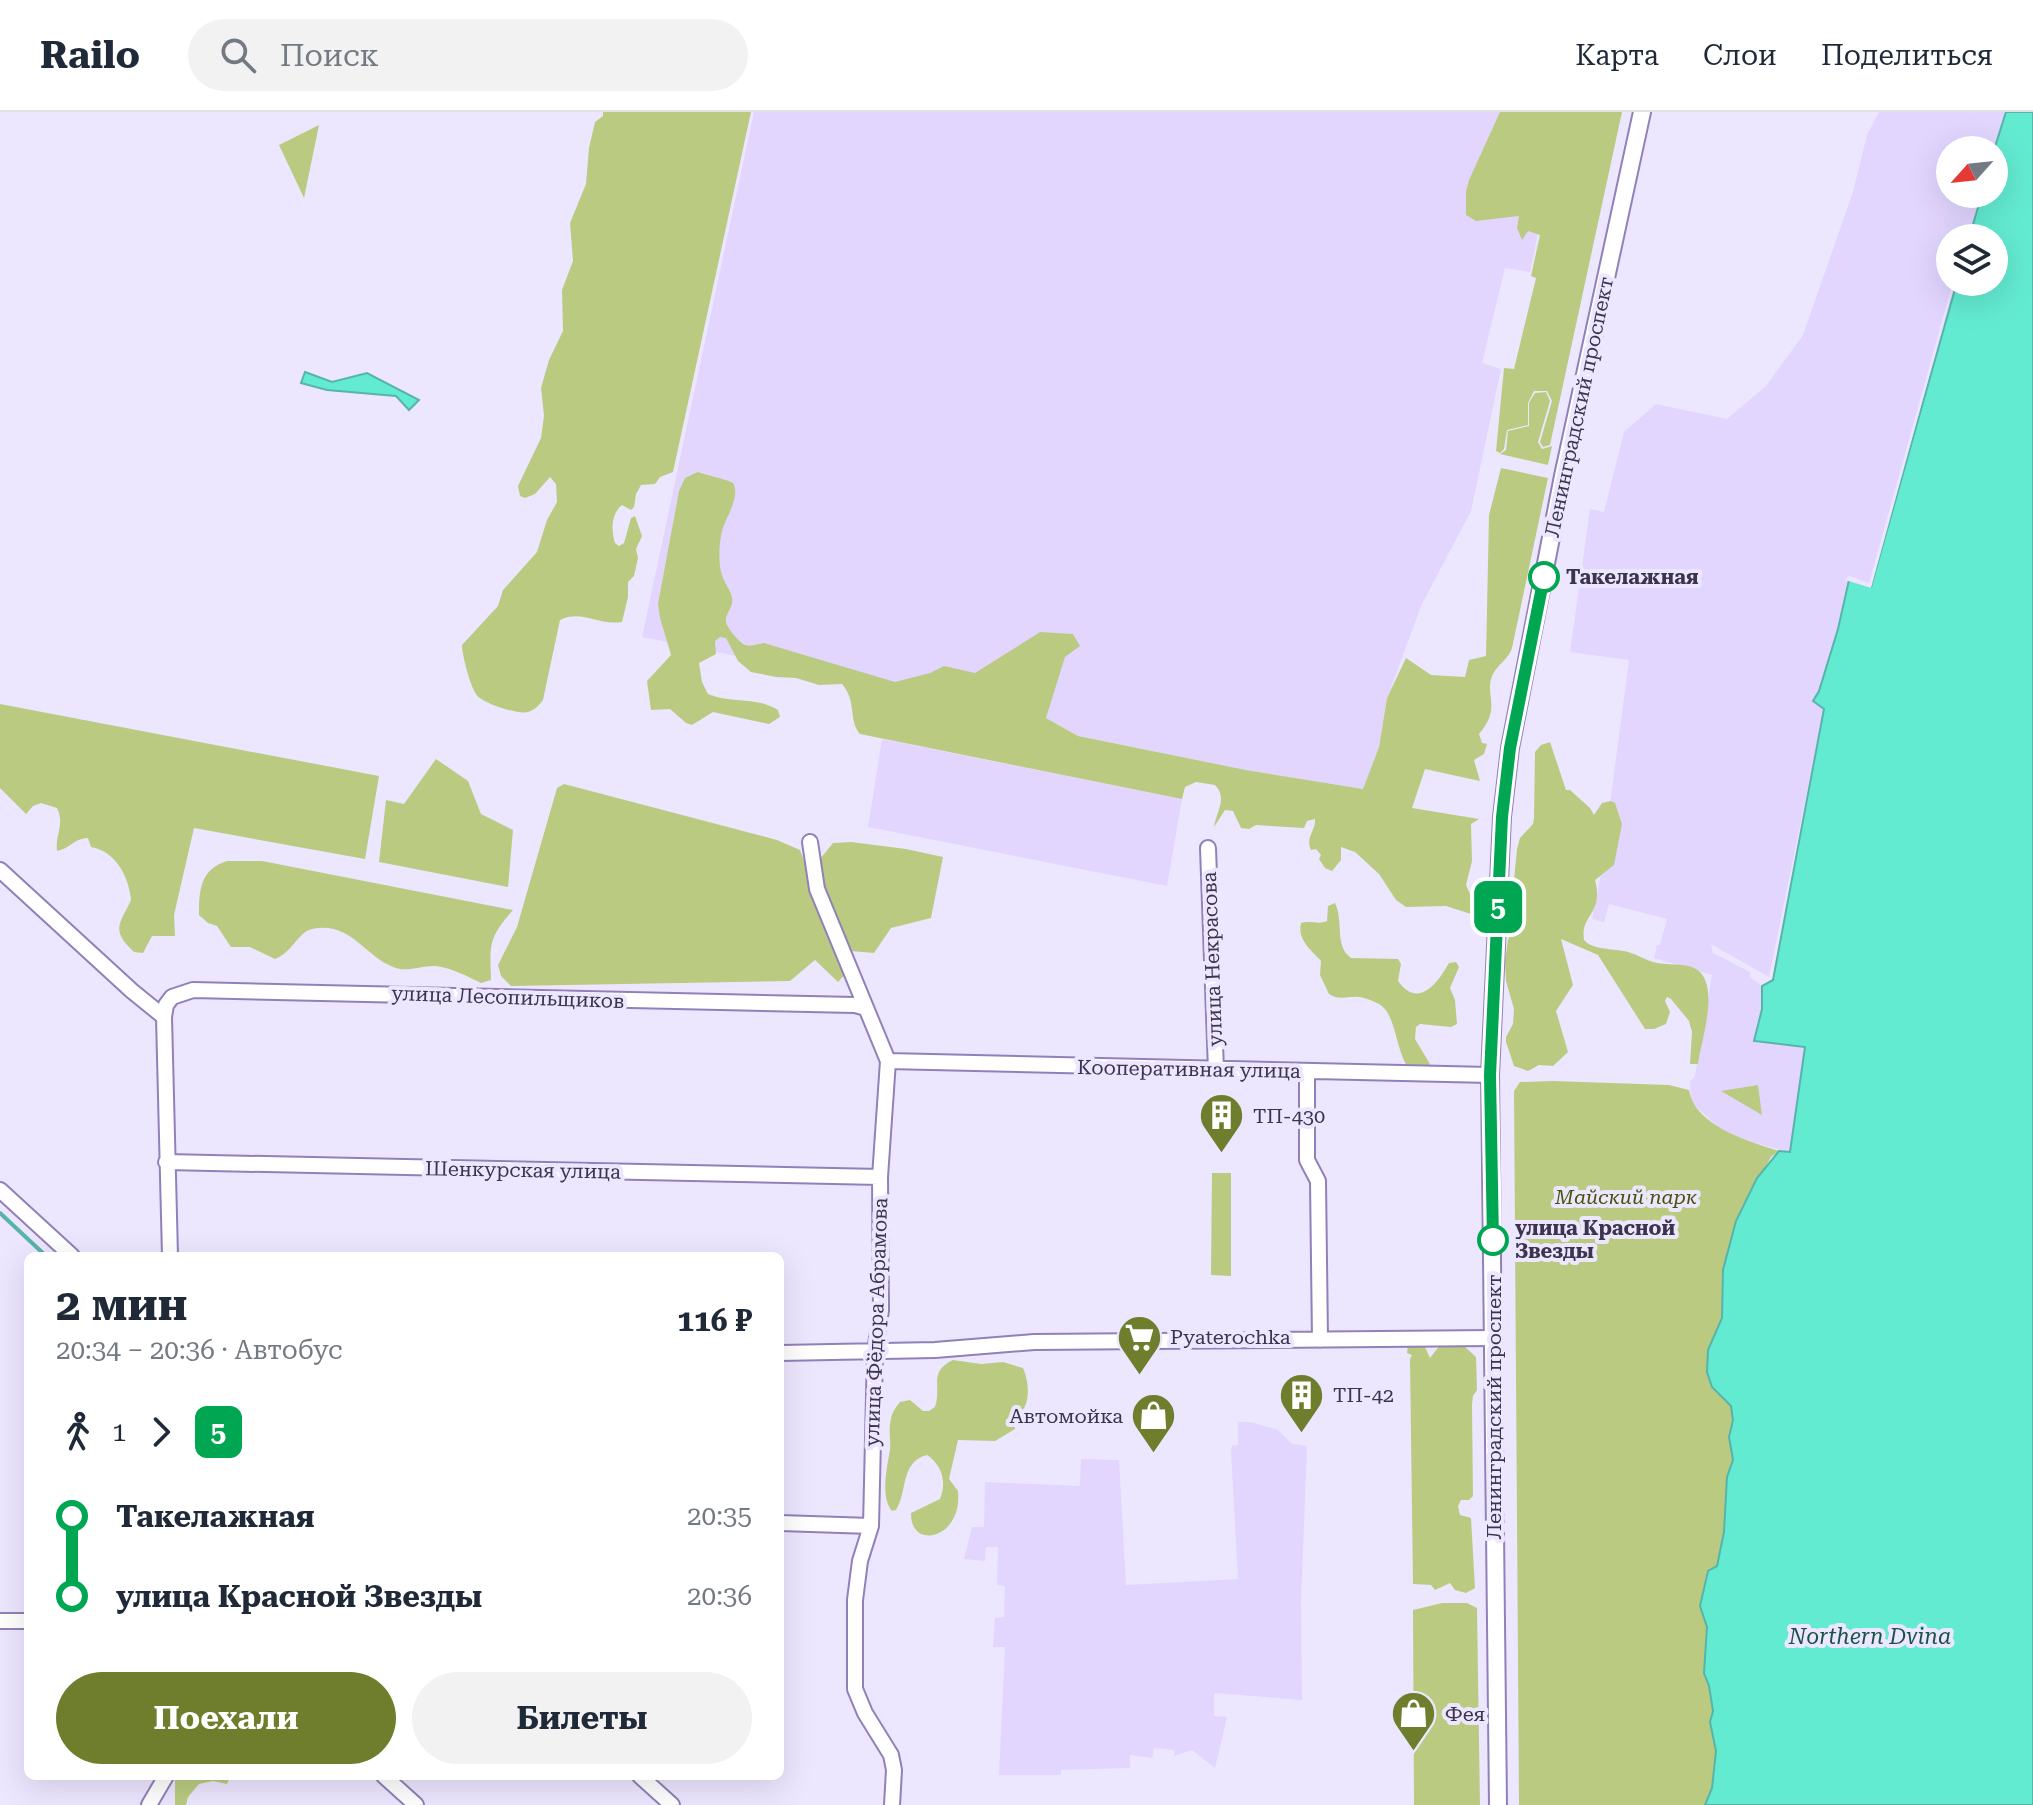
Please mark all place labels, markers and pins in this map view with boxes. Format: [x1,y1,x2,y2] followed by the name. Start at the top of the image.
[1529,562,1559,592] marker: Такелажная
[1566,565,1699,589] place label: Такелажная
[1198,1092,1246,1155] building icon: ТП-430
[1253,1104,1325,1128] place label: ТП-430
[1515,1216,1675,1263] place label: улица Красной Звезды
[1478,1225,1508,1255] marker: улица Красной Звезды
[1115,1313,1163,1376] supermarket icon: Pyaterochka
[1170,1325,1291,1349] place label: Pyaterochka
[1278,1371,1326,1434] building icon: ТП-42
[1333,1383,1394,1407] place label: ТП-42
[1130,1392,1178,1455] shop icon: Автомойка
[1010,1404,1123,1428] place label: Автомойка
[1390,1690,1438,1753] shop icon: Фея
[1445,1702,1485,1726] place label: Фея

